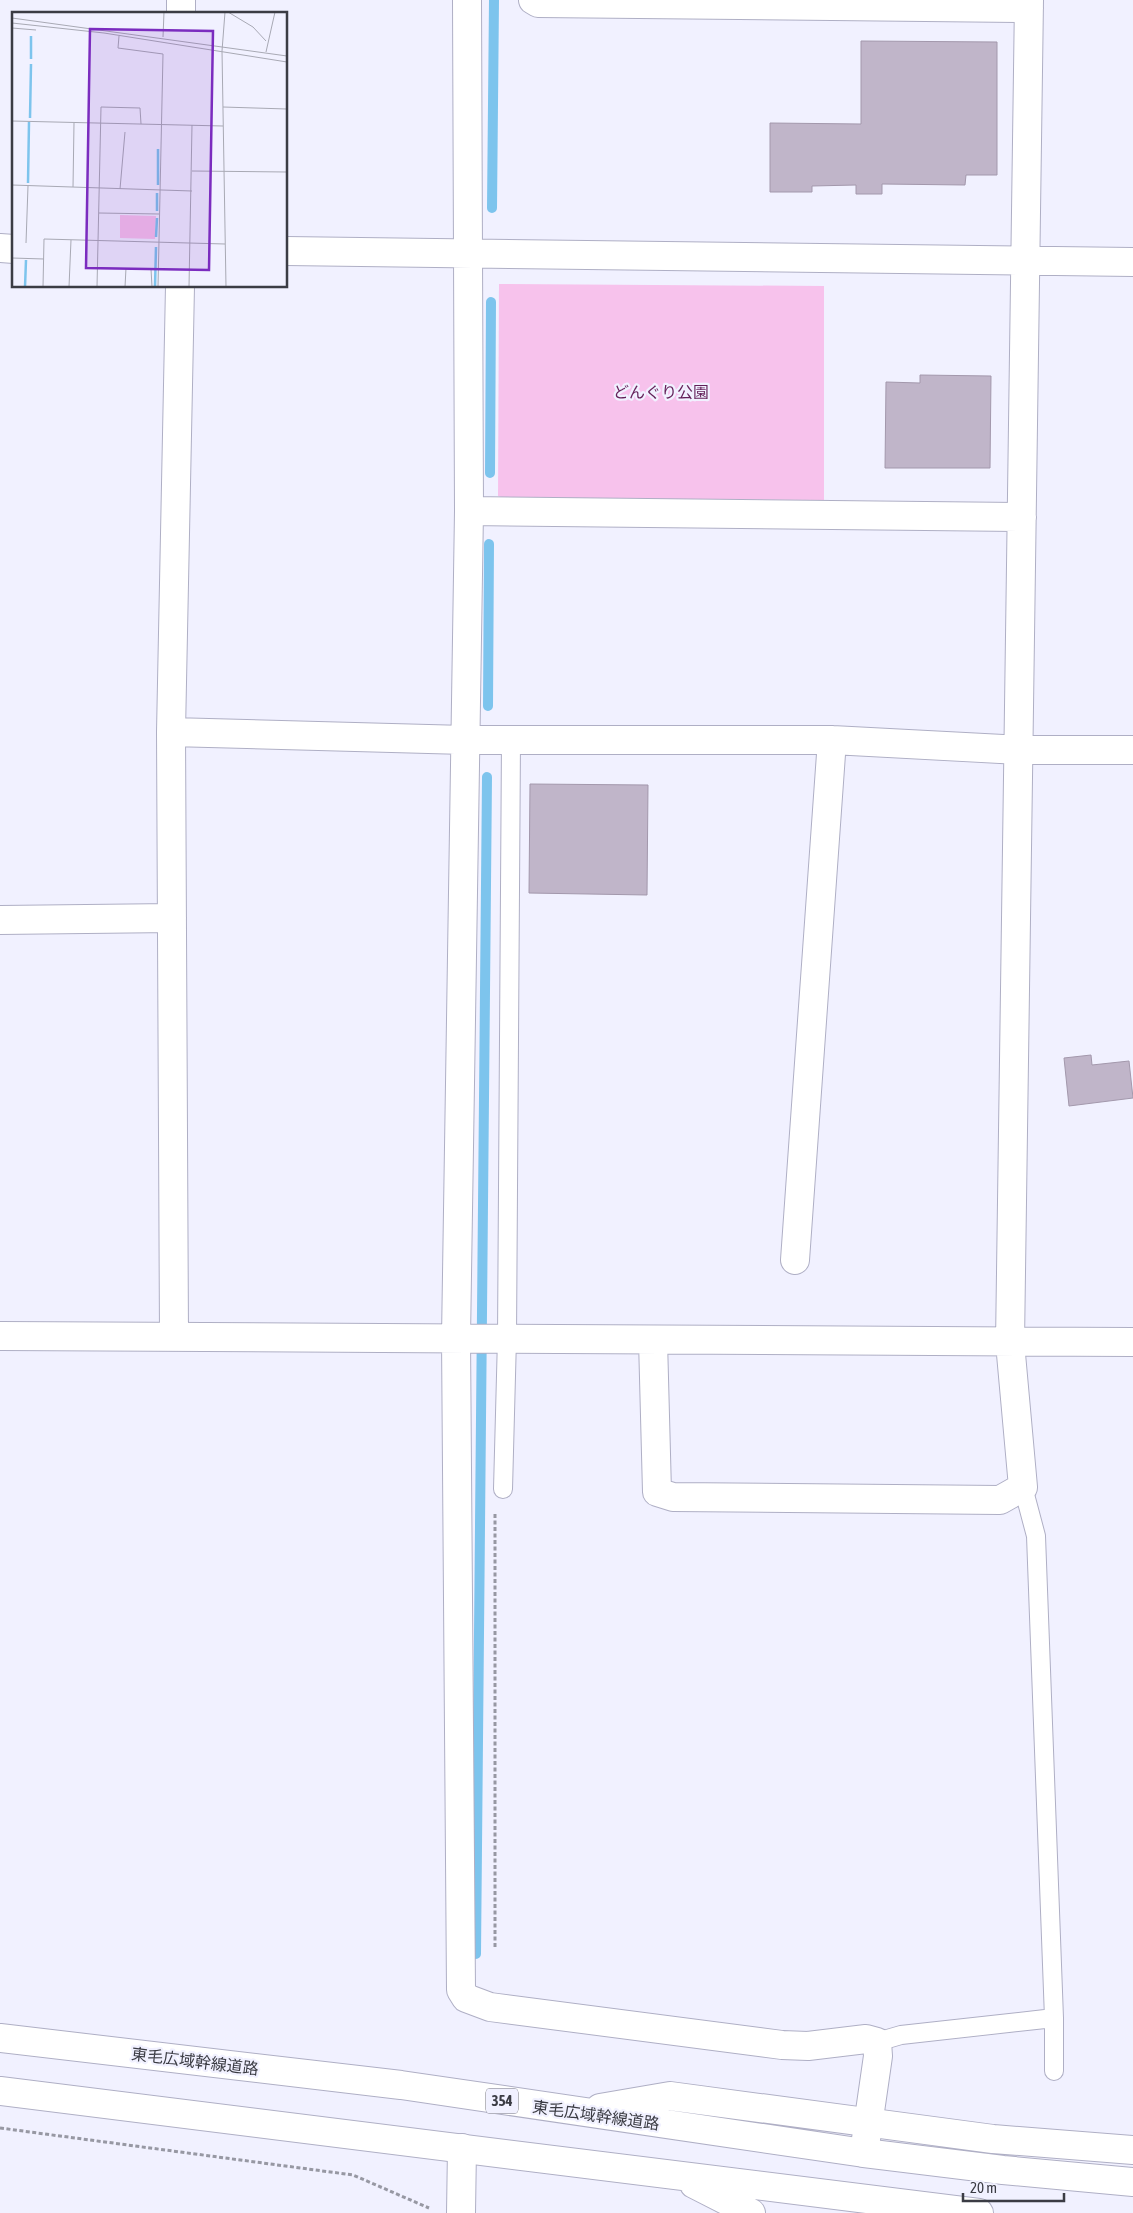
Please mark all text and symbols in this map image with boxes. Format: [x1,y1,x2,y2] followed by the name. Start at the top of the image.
[12,12,288,288] inset map
[613,383,709,401] park label: どんぐり公園
[130,2044,260,2078] street label: 東毛広域幹線道路
[486,2088,518,2114] road number: 354
[531,2097,661,2133] street label: 東毛広域幹線道路
[963,2170,1064,2202] scale bar
[970,2179,997,2196] text: 20 m

